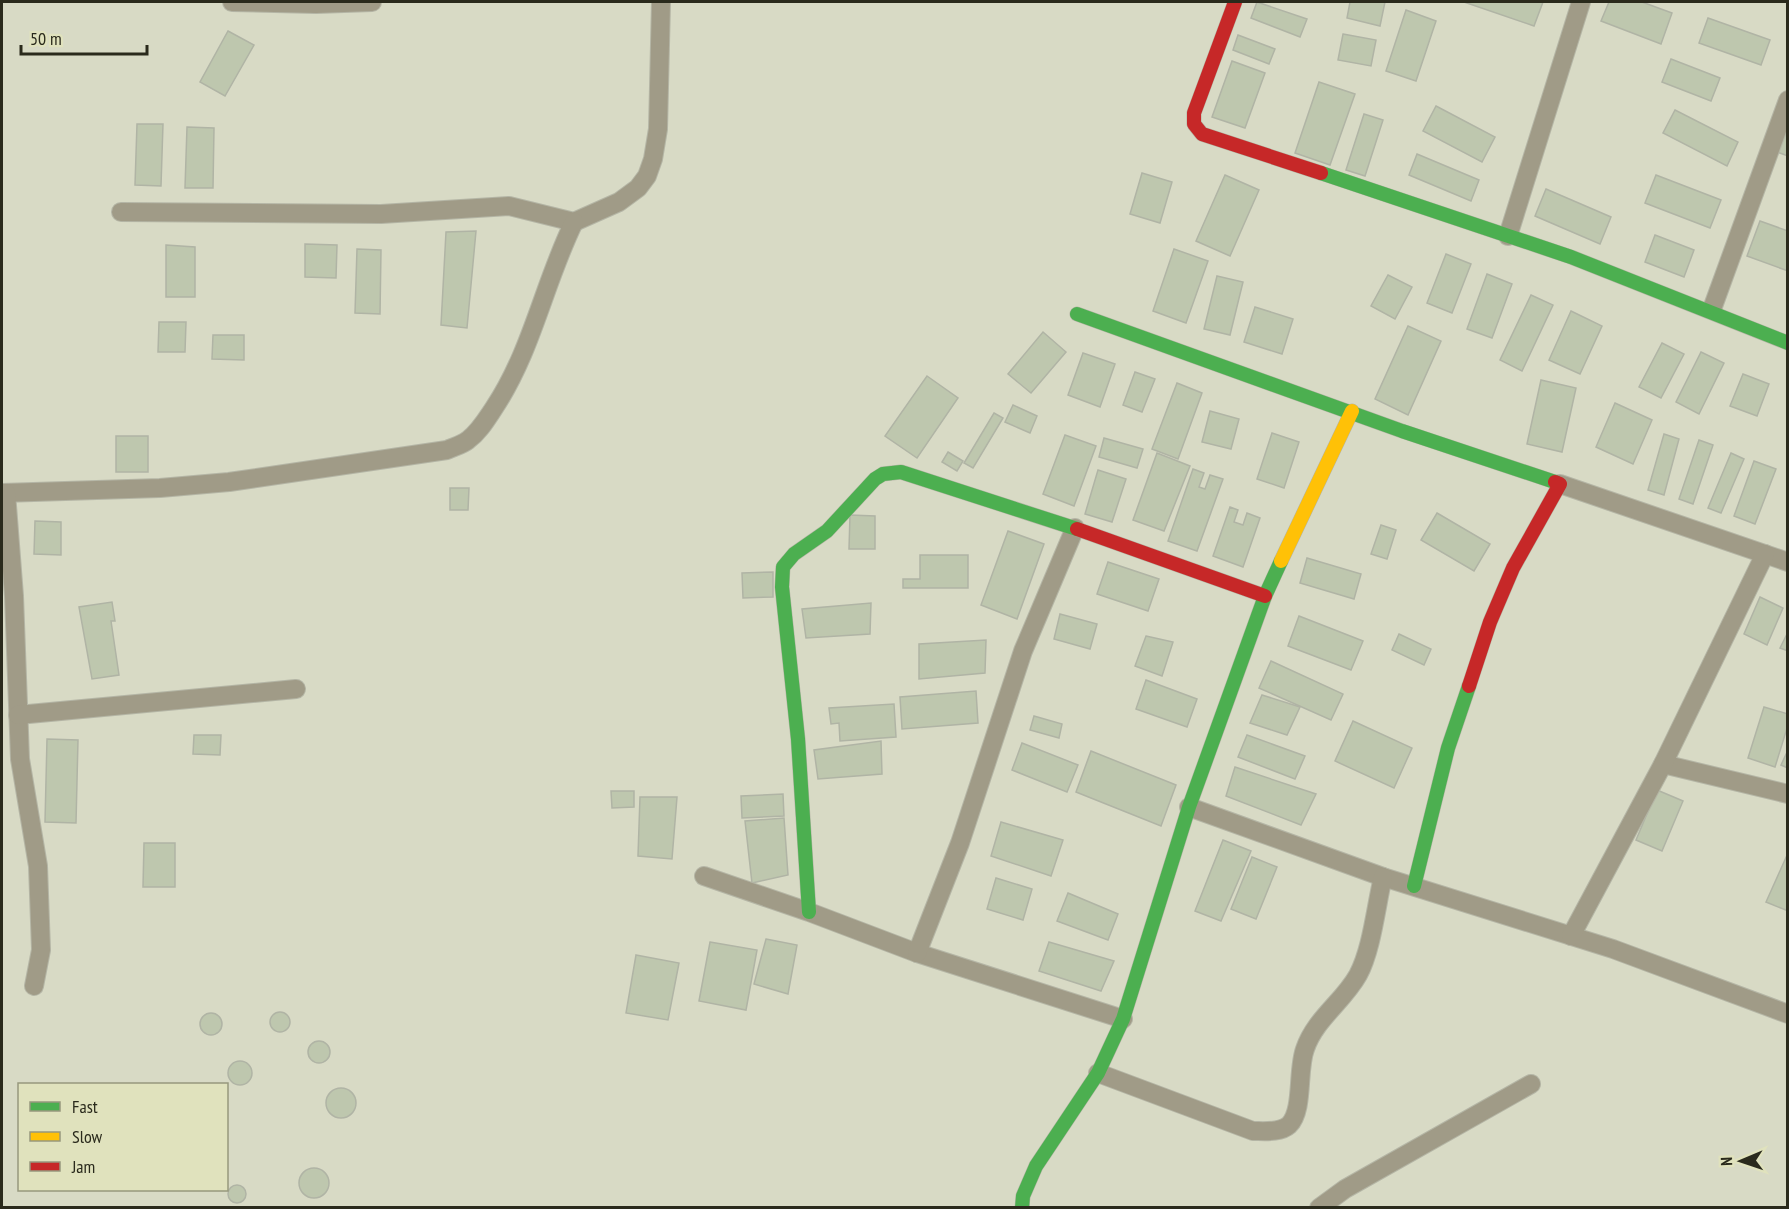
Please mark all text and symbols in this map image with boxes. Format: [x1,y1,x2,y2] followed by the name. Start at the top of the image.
[21,18,147,56] scale bar
[30,27,62,50] text: 50 m
[18,1083,228,1191] legend
[72,1095,98,1118] text: Fast
[72,1125,103,1148] text: Slow
[1711,1131,1771,1191] north arrow
[71,1155,95,1178] text: Jam
[1716,1157,1736,1166] text: N

